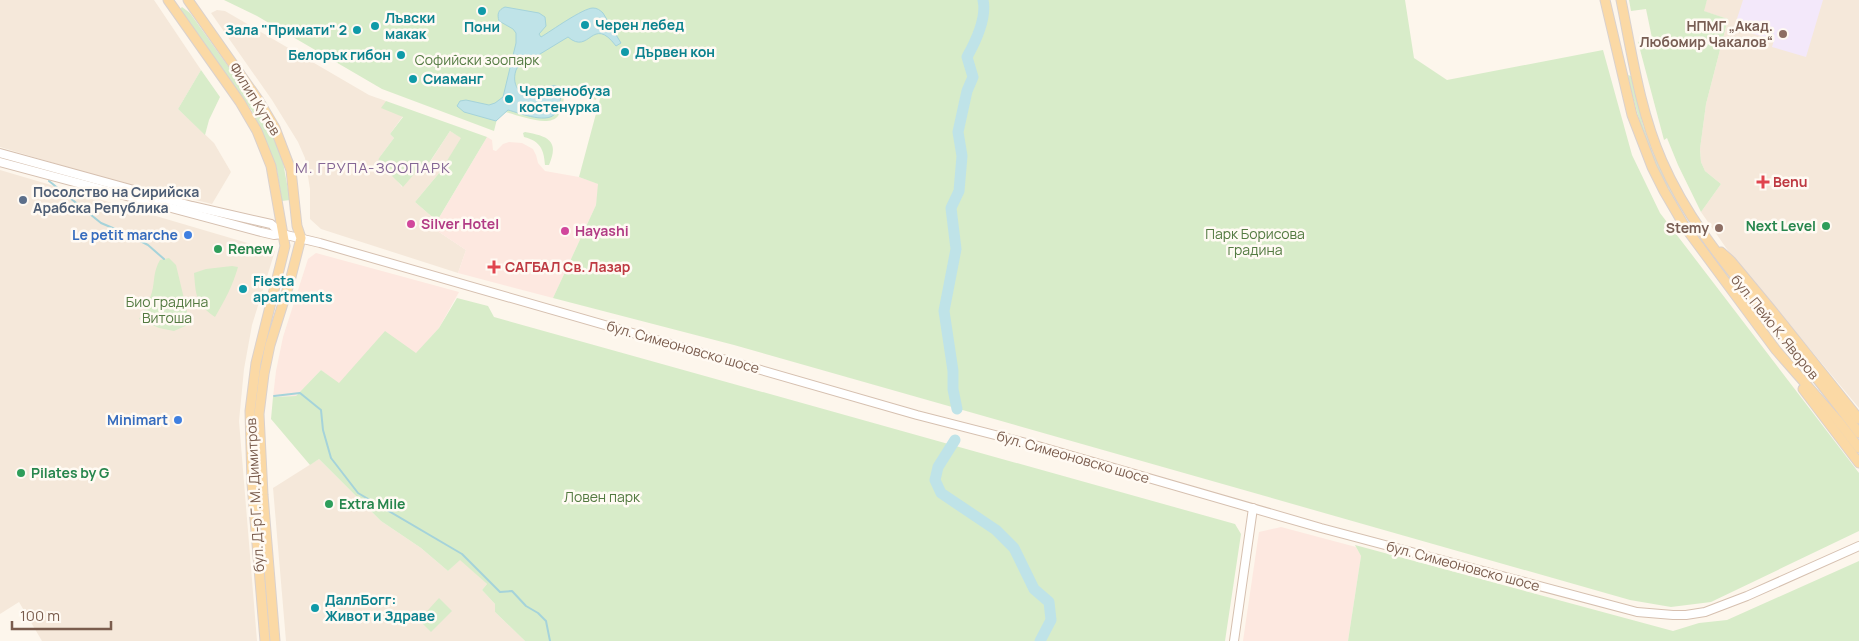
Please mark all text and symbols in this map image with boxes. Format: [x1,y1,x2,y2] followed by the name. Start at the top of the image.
[476,5,488,17] marker: Пони
[385,8,435,43] place label: Лъвски макак
[595,15,684,34] place label: Черен лебед
[1639,16,1773,51] place label: НПМГ „Акад. Любомир Чакалов“
[464,17,500,36] place label: Пони
[579,19,591,31] marker: Черен лебед
[225,20,347,39] place label: Зала "Примати" 2
[369,20,381,32] marker: Лъвски макак
[351,24,363,36] marker: Зала "Примати" 2
[1777,28,1789,40] marker: НПМГ „Акад. Любомир Чакалов“
[635,42,715,61] place label: Дървен кон
[288,45,391,64] place label: Белорък гибон
[619,46,631,58] marker: Дървен кон
[395,49,407,61] marker: Белорък гибон
[415,50,540,69] park label: Софийски зоопарк
[225,59,286,139] street label: Филип Кутев
[423,69,484,88] place label: Сиаманг
[407,73,419,85] marker: Сиаманг
[519,81,610,116] place label: Червенобуза костенурка
[503,93,515,105] marker: Червенобуза костенурка
[295,157,451,178] district label: М. ГРУПА-ЗООПАРК
[1773,172,1808,191] place label: Benu
[1757,176,1769,188] marker: Benu
[33,182,199,217] place label: Посолство на Сирийска Арабска Република
[17,194,29,206] marker: Посолство на Сирийска Арабска Република
[421,214,499,233] place label: Silver Hotel
[1746,216,1816,235] place label: Next Level
[405,218,417,230] marker: Silver Hotel
[1666,218,1709,237] place label: Stemy
[1820,220,1832,232] marker: Next Level
[575,221,629,240] place label: Hayashi
[1713,222,1725,234] marker: Stemy
[1205,224,1305,259] park label: Парк Борисова градина
[72,225,178,244] place label: Le petit marche
[559,225,571,237] marker: Hayashi
[182,229,194,241] marker: Le petit marche
[228,239,273,258] place label: Renew
[212,243,224,255] marker: Renew
[505,257,631,276] place label: САГБАЛ Св. Лазар
[487,260,501,274] marker: САГБАЛ Св. Лазар
[1727,270,1824,383] street label: бул. Пейо К. Яворов
[253,271,333,306] place label: Fiesta apartments
[237,283,249,295] marker: Fiesta apartments
[126,292,208,327] park label: Био градина Витоша
[605,316,762,377] street label: бул. Симеоновско шосе
[107,410,168,429] place label: Minimart
[172,414,184,426] marker: Minimart
[241,417,268,573] street label: бул. Д-р Г. М. Димитров
[995,426,1152,487] street label: бул. Симеоновско шосе
[31,463,109,482] place label: Pilates by G
[15,467,27,479] marker: Pilates by G
[564,487,641,506] park label: Ловен парк
[339,494,406,513] place label: Extra Mile
[323,498,335,510] marker: Extra Mile
[1384,536,1542,595] street label: бул. Симеоновско шосе
[325,590,435,625] place label: ДаллБогг: Живот и Здраве
[12,598,111,630] scale bar
[309,602,321,614] marker: ДаллБогг: Живот и Здраве
[20,605,60,626] text: 100 m

